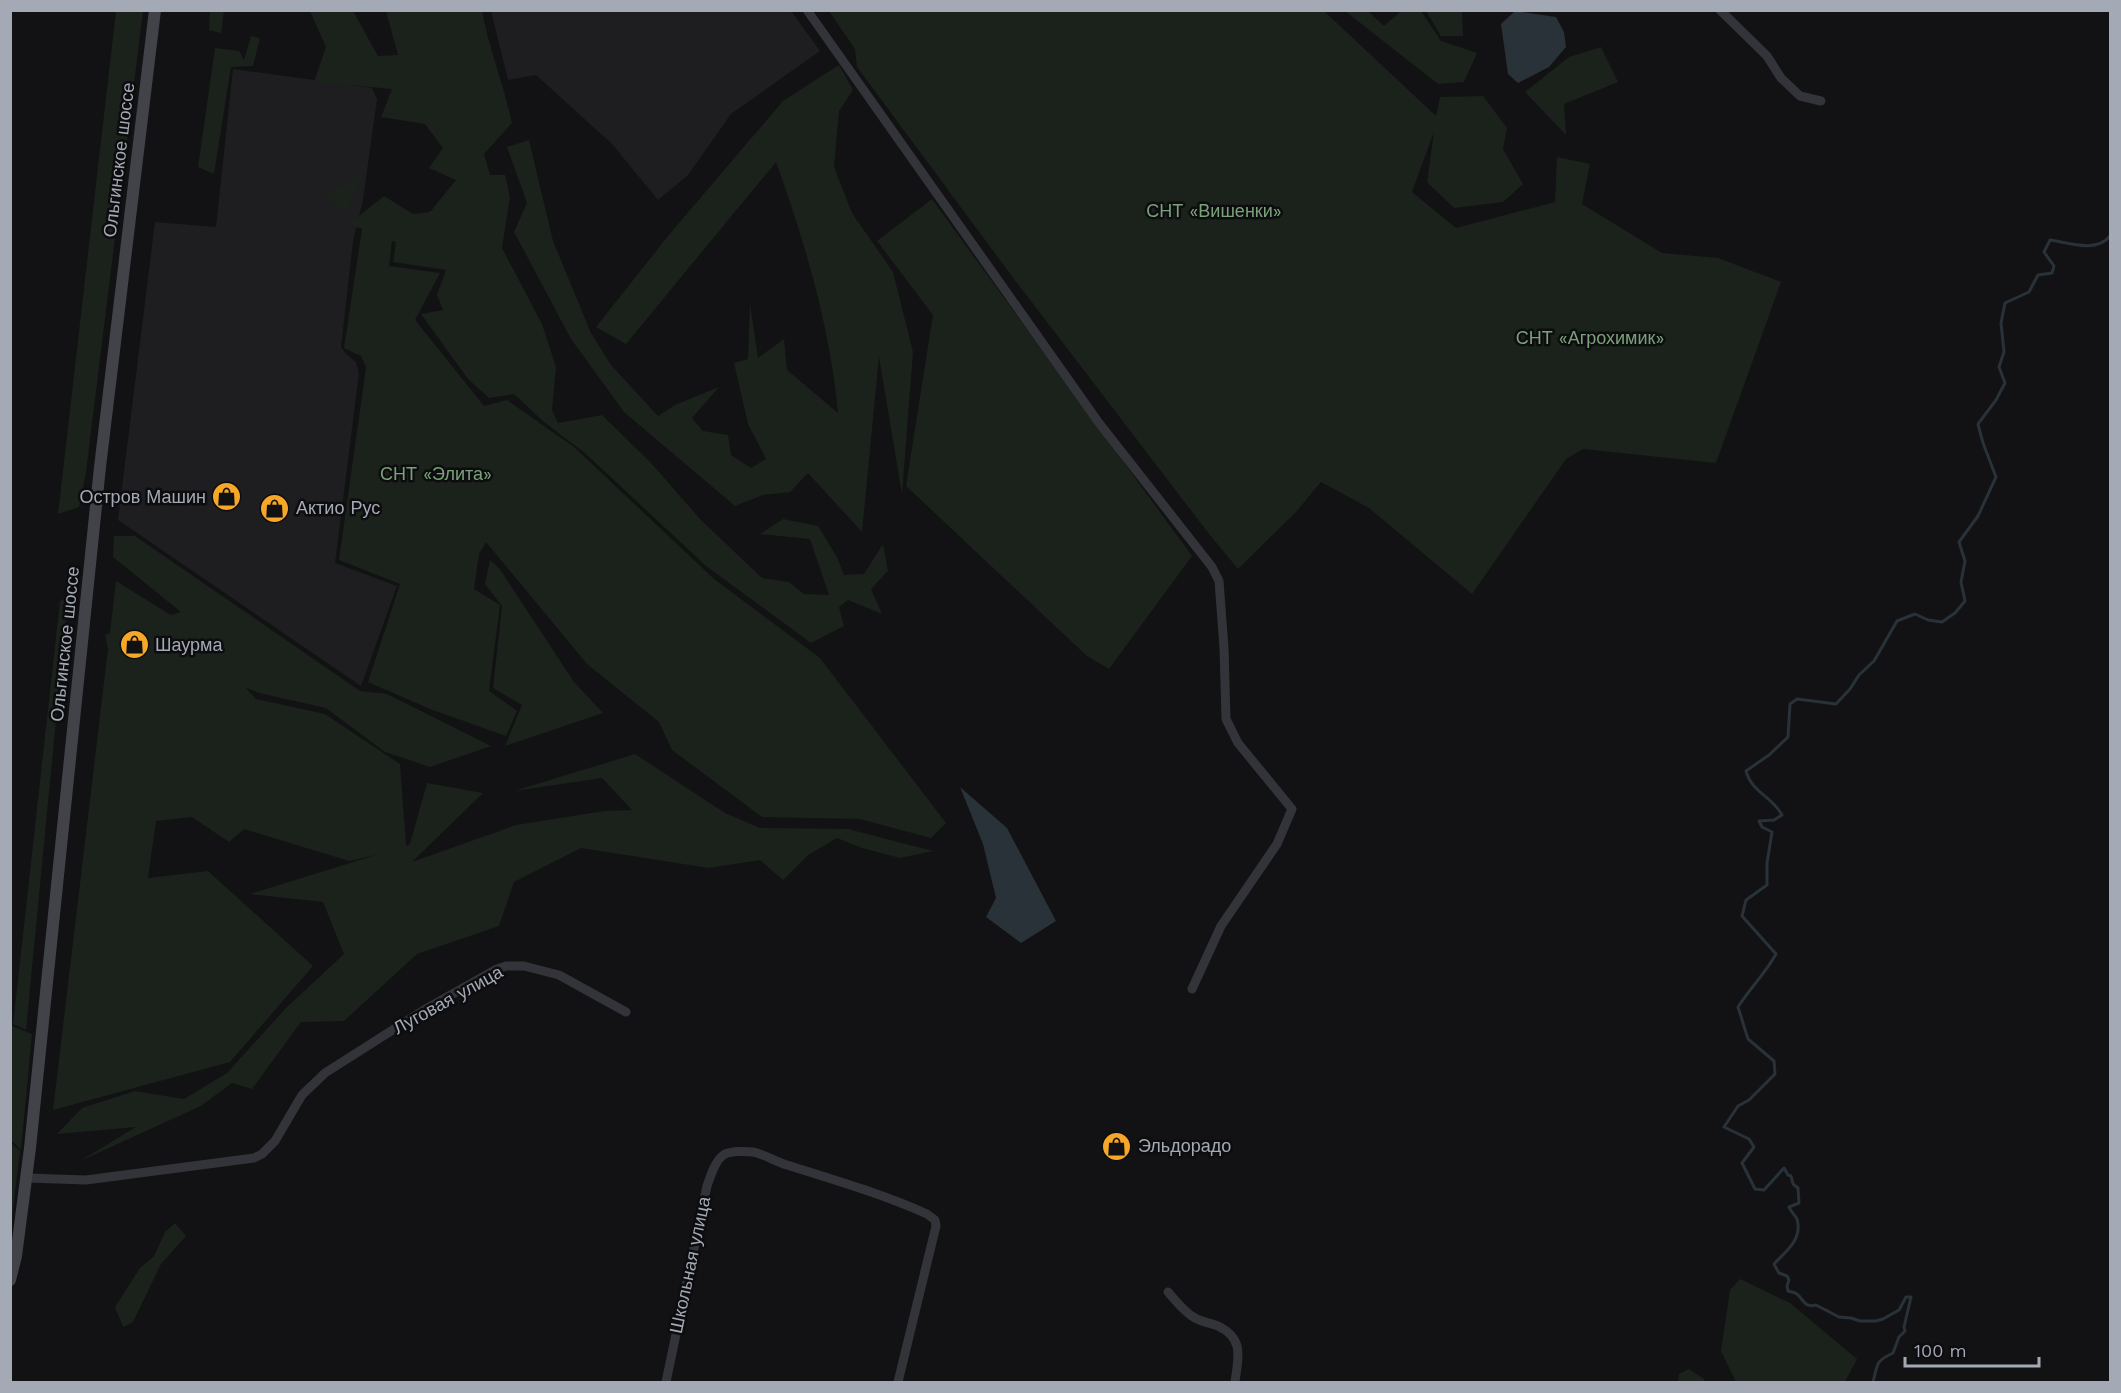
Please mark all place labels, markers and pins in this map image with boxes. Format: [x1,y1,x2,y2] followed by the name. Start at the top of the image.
[211,481,243,513] shop icon: Остров Машин
[79,486,206,507] place label: Остров Машин
[259,492,291,524] shop icon: Актио Рус
[296,497,380,518] place label: Актио Рус
[118,629,150,661] shop icon: Шаурма
[155,634,223,655] place label: Шаурма
[1101,1130,1133,1162] shop icon: Эльдорадо
[1138,1135,1231,1156] place label: Эльдорадо

